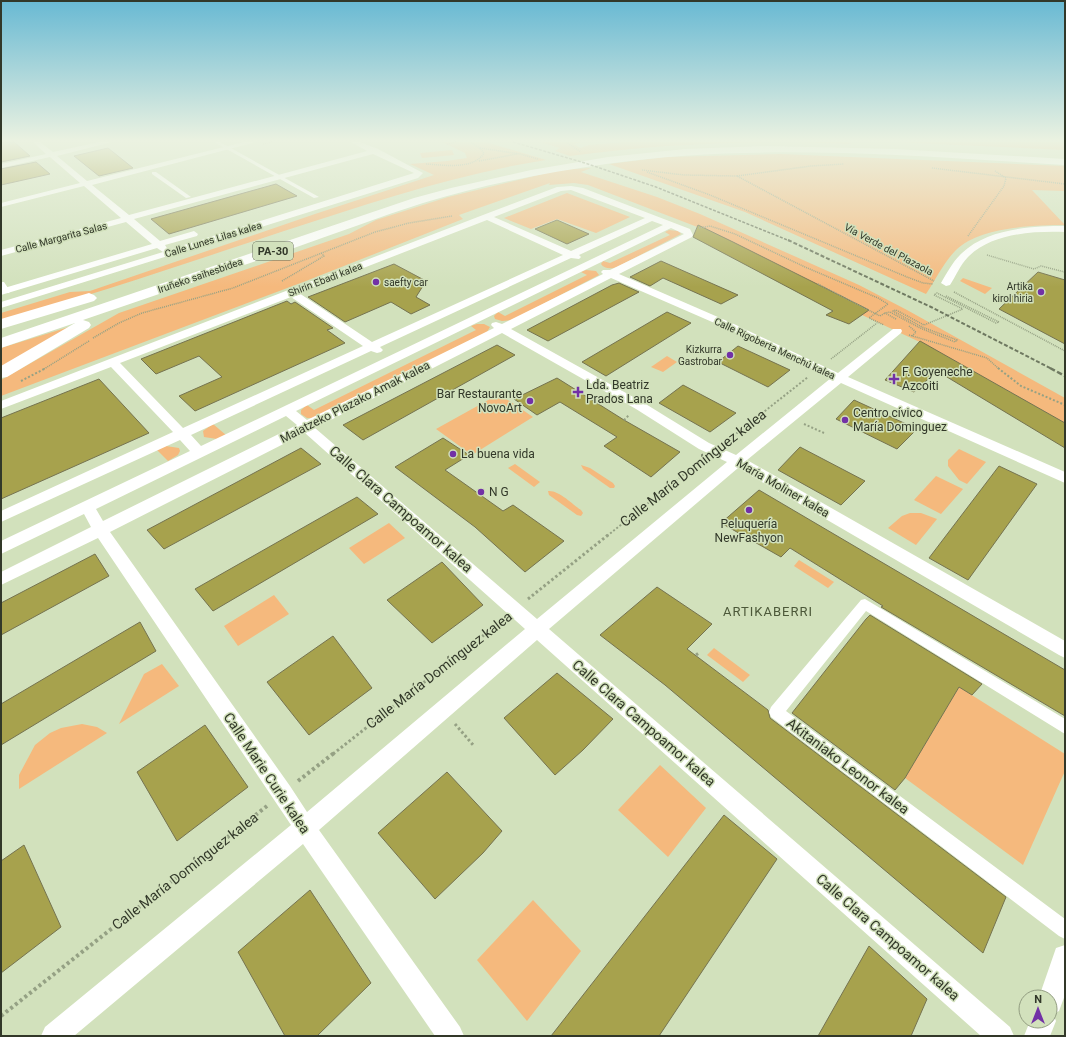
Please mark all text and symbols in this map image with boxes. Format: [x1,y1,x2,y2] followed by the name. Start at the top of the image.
[163,219,263,259] street label: Calle Lunes Lilas kalea
[14,220,108,255] street label: Calle Margarita Salas
[842,221,935,278] street label: Vía Verde del Plazaola
[253,242,293,260] road number: PA-30
[156,256,244,295] street label: Iruñeko saihesbidea
[286,260,364,299] street label: Shirin Ebadi kalea
[371,277,381,287] marker: saefty car
[384,277,429,288] place label: saefty car
[992,281,1033,304] place label: Artika kirol hiria
[1036,287,1046,297] marker: Artika kirol hiria
[713,316,837,381] street label: Calle Rigoberta Menchú kalea
[678,344,723,367] place label: Kizkurra Gastrobar
[725,350,735,360] marker: Kizkurra Gastrobar
[278,358,432,446] street label: Maiatzeko Plazako Amak kalea
[902,365,973,393] place label: F. Goyeneche Azcoiti
[889,374,899,384] marker: F. Goyeneche Azcoiti
[586,378,653,406] place label: Lda. Beatriz Prados Lana
[437,387,522,415] place label: Bar Restaurante NovoArt
[573,387,583,397] marker: Lda. Beatriz Prados Lana
[525,396,535,406] marker: Bar Restaurante NovoArt
[617,406,769,530] street label: Calle María Domínguez kalea
[853,406,947,434] place label: Centro cívico María Dominguez
[840,415,850,425] marker: Centro cívico María Dominguez
[326,443,476,575] street label: Calle Clara Campoamor kalea
[461,447,535,461] place label: La buena vida
[448,449,458,459] marker: La buena vida
[734,456,832,520] street label: Maria Moliner kalea
[489,485,509,499] place label: N G
[476,487,486,497] marker: N G
[744,505,754,515] marker: Peluquería NewFashyon
[715,517,783,545] place label: Peluquería NewFashyon
[723,604,813,619] district label: ARTIKABERRI
[363,608,515,732] street label: Calle María Domínguez kalea
[569,657,719,789] street label: Calle Clara Campoamor kalea
[221,710,313,836] street label: Calle Marie Curie kalea
[784,715,912,817] street label: Akitaniako Leonor kalea
[109,809,261,933] street label: Calle María Domínguez kalea
[813,871,963,1003] street label: Calle Clara Campoamor kalea
[1018,989,1058,1029] north arrow
[1034,993,1042,1006] text: N

